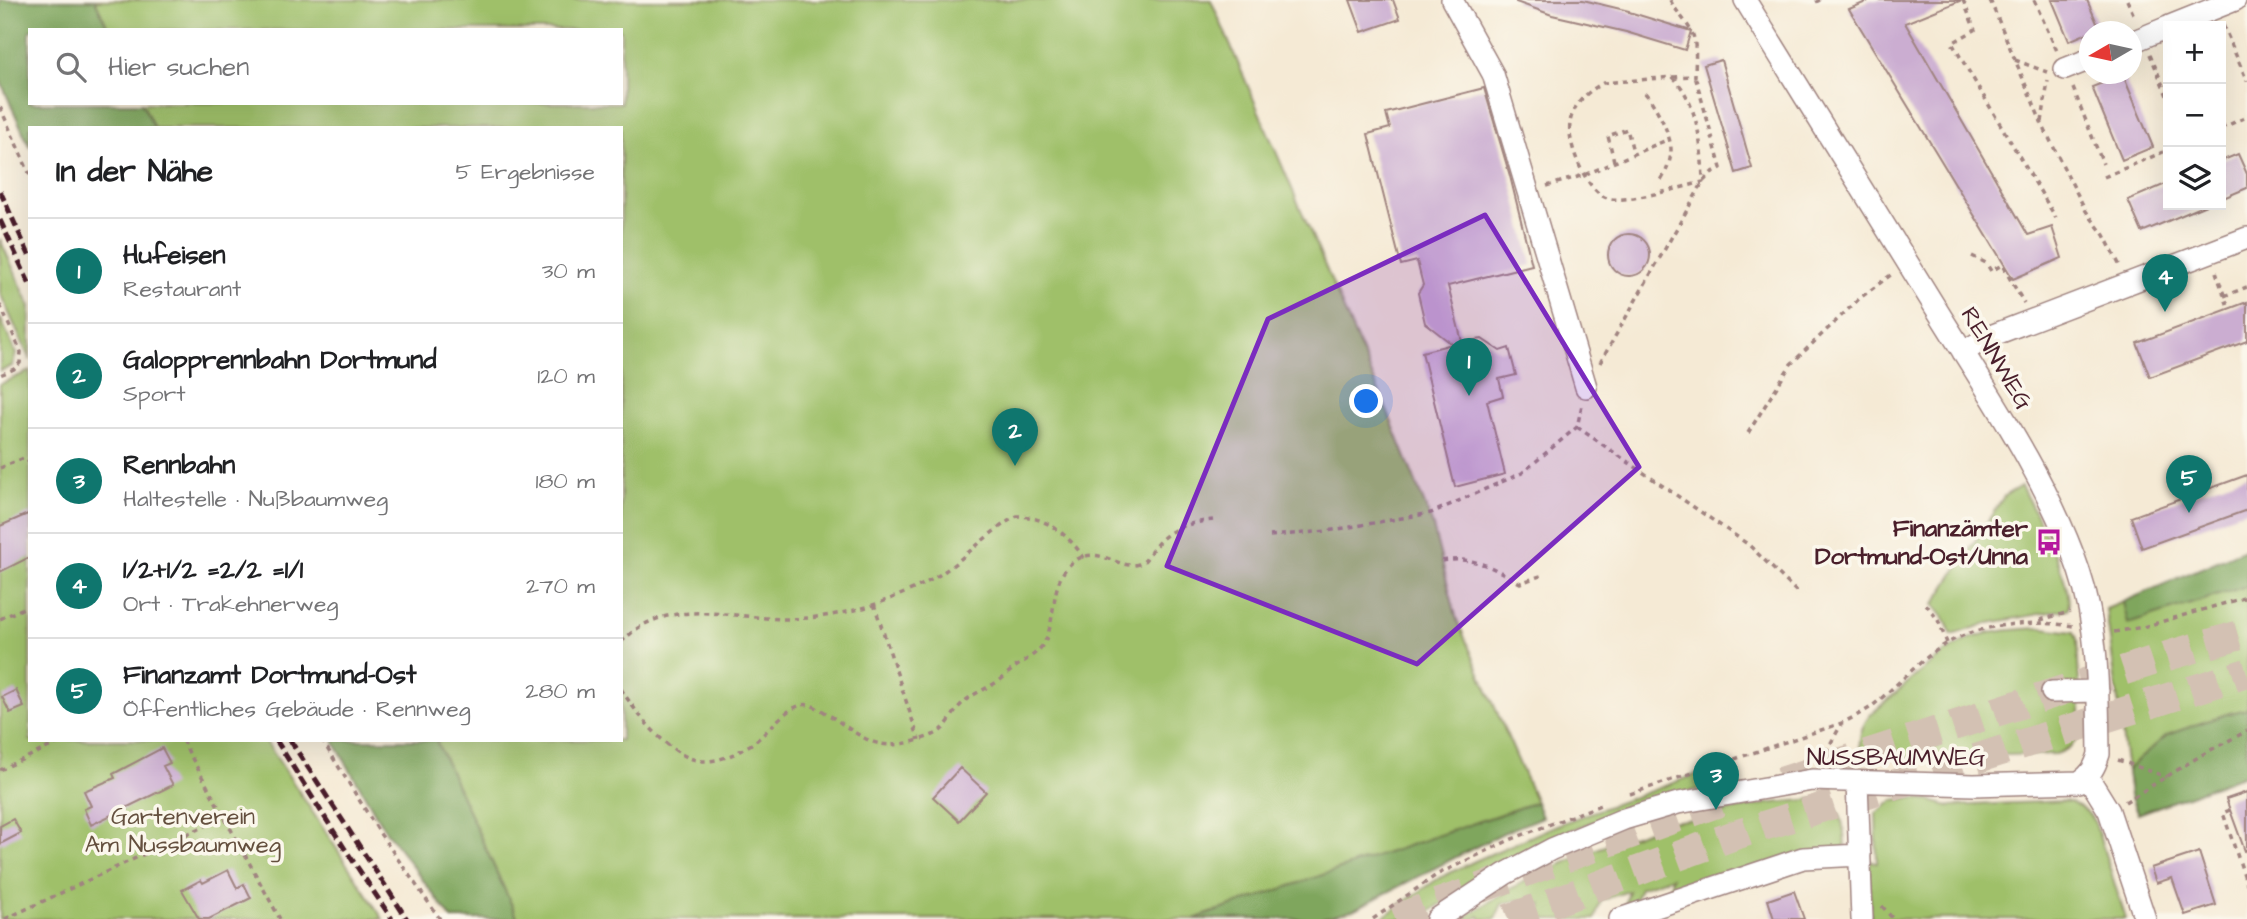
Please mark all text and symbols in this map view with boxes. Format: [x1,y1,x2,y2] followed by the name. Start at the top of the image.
[2079,21,2142,84] north arrow
[2163,21,2226,210] map controls
[2163,21,2226,84] button: +
[28,28,623,105] search box
[52,48,90,86] icon: search
[108,49,249,85] text: Hier suchen
[2163,84,2226,147] button: −
[2163,147,2226,210] button: layers
[56,151,213,193] text: In der Nähe
[455,156,595,188] text: 5 Ergebnisse
[123,237,226,273] text: Hufeisen
[2142,254,2188,312] pin: 4
[78,255,80,287] text: 1
[542,255,595,287] text: 30 m
[123,273,241,305] text: Restaurant
[1952,301,2040,417] street label: RENNWEG
[1446,338,1492,396] pin: 1
[123,342,437,378] text: Galopprennbahn Dortmund
[72,360,86,392] text: 2
[537,360,595,392] text: 120 m
[123,378,186,410] text: Sport
[1349,384,1383,418] your location
[992,408,1038,466] pin: 2
[123,447,235,483] text: Rennbahn
[2166,455,2212,513] pin: 5
[73,465,85,497] text: 3
[536,465,595,497] text: 180 m
[123,483,388,515] text: Haltestelle · Nußbaumweg
[1815,512,2029,574] place label: Finanzämter Dortmund-Ost/Unna
[2034,527,2064,557] bus stop icon: Finanzämter Dortmund-Ost/Unna
[123,552,303,588] text: 1/2+1/2 =2/2 =1/1
[71,570,87,602] text: 4
[526,570,595,602] text: 270 m
[123,588,338,620] text: Ort · Trakehnerweg
[123,657,417,693] text: Finanzamt Dortmund-Ost
[71,675,87,707] text: 5
[525,675,595,707] text: 280 m
[123,693,471,725] text: Öffentliches Gebäude · Rennweg
[1807,741,1986,775] street label: NUSSBAUMWEG
[1693,752,1739,810] pin: 3
[85,800,281,863] park label: Gartenverein Am Nussbaumweg

